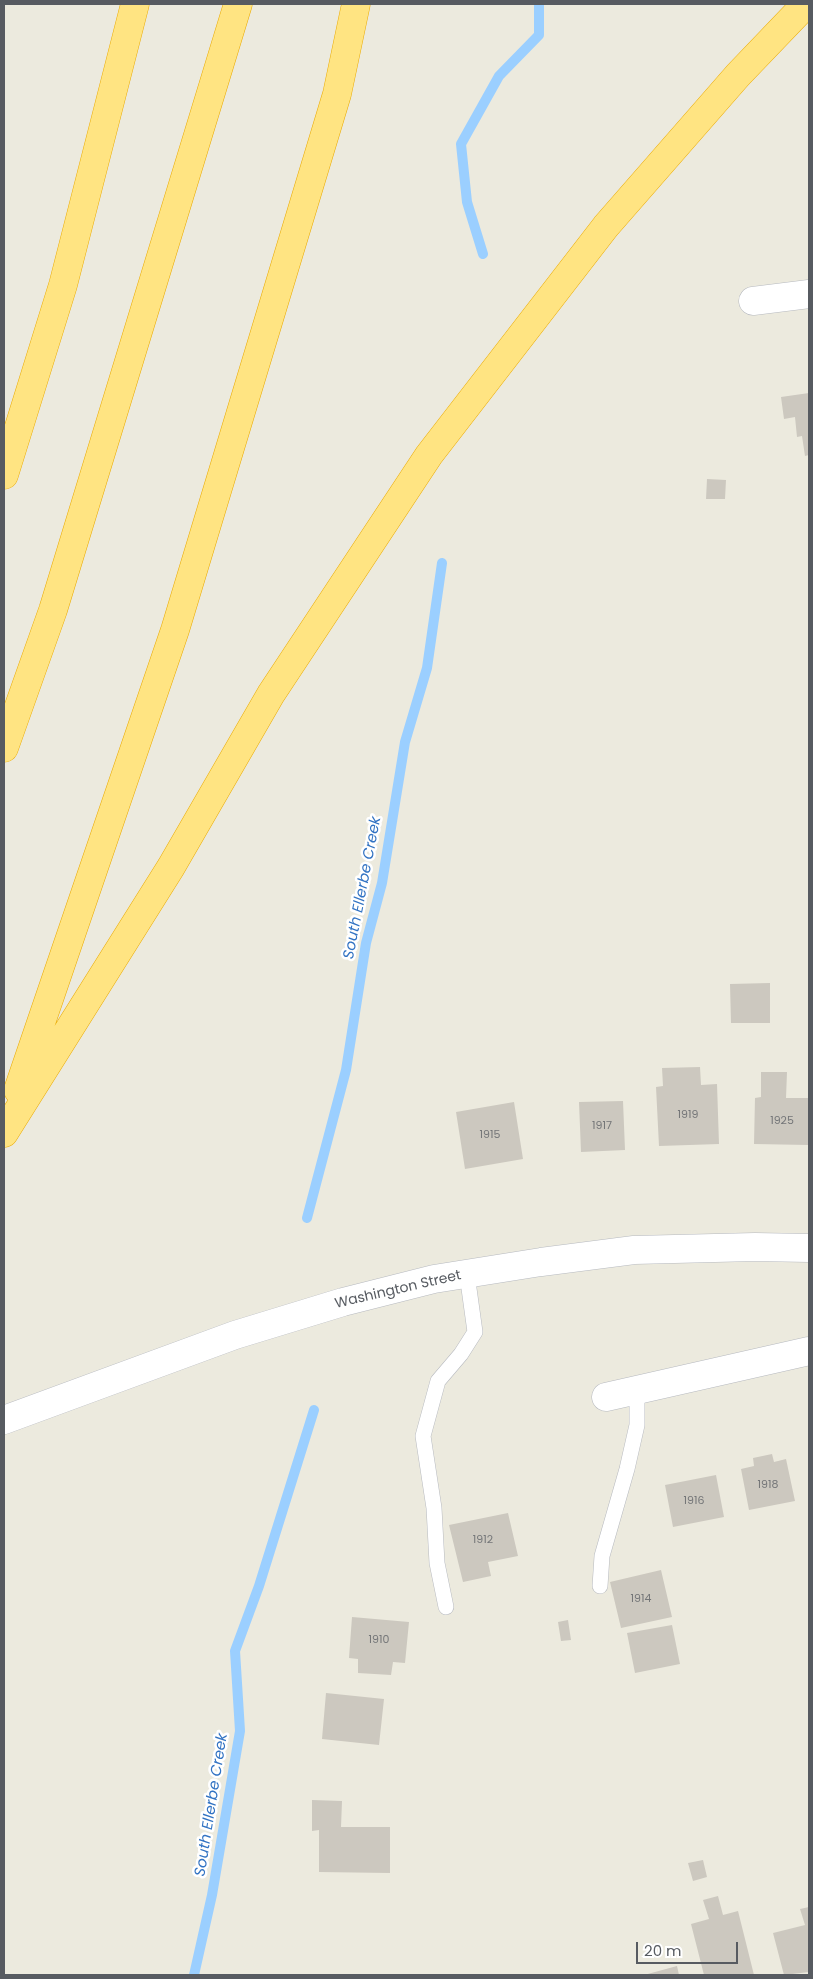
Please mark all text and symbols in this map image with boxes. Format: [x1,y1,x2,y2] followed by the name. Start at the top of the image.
[340,815,386,961] water label: South Ellerbe Creek
[678,1108,698,1122] house number: 1919
[770,1114,794,1128] house number: 1925
[592,1119,612,1133] house number: 1917
[480,1128,500,1142] house number: 1915
[333,1267,463,1313] street label: Washington Street
[758,1478,778,1492] house number: 1918
[684,1494,704,1508] house number: 1916
[473,1533,493,1547] house number: 1912
[631,1592,651,1606] house number: 1914
[369,1633,389,1647] house number: 1910
[192,1732,232,1878] water label: South Ellerbe Creek
[638,1932,740,1964] scale bar
[644,1940,682,1961] text: 20 m

